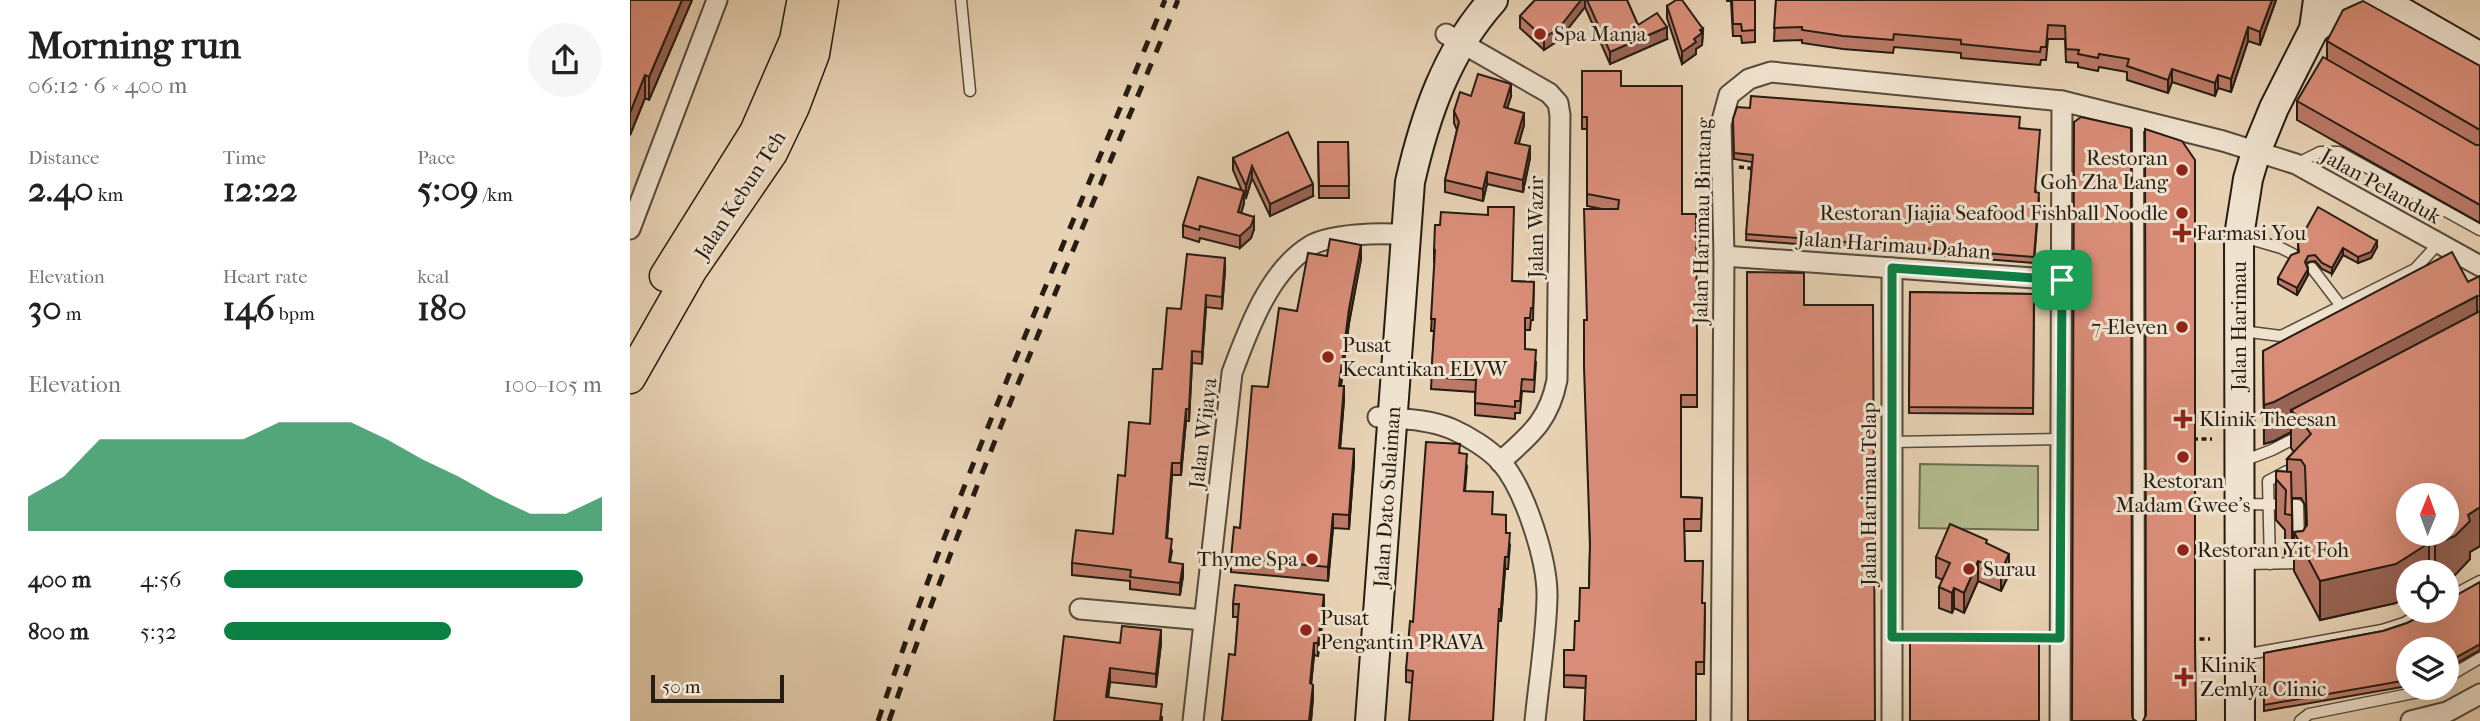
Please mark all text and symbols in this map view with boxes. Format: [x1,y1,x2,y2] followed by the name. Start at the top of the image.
[1554,22,1647,46] place label: Spa Manja
[28,23,241,68] text: Morning run
[528,23,602,97] button: share
[1532,26,1548,42] marker: Spa Manja
[28,72,188,99] text: 06:12 · 6 × 400 m
[1688,117,1716,327] street label: Jalan Harimau Bintang
[688,126,791,266] street label: Jalan Kebun Teh
[2315,142,2445,229] street label: Jalan Pelanduk
[2040,146,2169,194] place label: Restoran Goh Zha Lang
[28,147,99,169] text: Distance
[223,147,266,169] text: Time
[417,147,455,169] text: Pace
[2174,162,2190,178] marker: Restoran Goh Zha Lang
[28,169,94,210] text: 2.40
[223,169,298,210] text: 12:22
[417,169,479,210] text: 5:09
[1524,176,1548,280] street label: Jalan Wazir
[94,184,123,206] text: km
[479,184,513,206] text: /km
[1820,201,2168,225] place label: Restoran Jiajia Seafood Fishball Noodle
[2174,205,2190,221] marker: Restoran Jiajia Seafood Fishball Noodle
[2196,221,2306,245] place label: Farmasi You
[2174,225,2190,241] marker: Farmasi You
[1795,226,1991,264] street label: Jalan Harimau Dahan
[2032,250,2092,310] pin
[2043,261,2081,299] icon: arrive
[2227,261,2251,393] street label: Jalan Harimau
[28,266,105,288] text: Elevation
[223,266,308,288] text: Heart rate
[417,266,449,288] text: kcal
[28,288,62,329] text: 30
[223,288,275,329] text: 146
[417,288,467,329] text: 180
[62,303,82,325] text: m
[275,303,315,325] text: bpm
[2091,315,2168,339] place label: 7-Eleven
[2174,319,2190,335] marker: 7-Eleven
[1342,333,1509,381] place label: Pusat Kecantikan ELVW
[1320,349,1336,365] marker: Pusat Kecantikan ELVW
[28,371,121,398] text: Elevation
[504,371,602,398] text: 100–105 m
[1184,376,1222,492] street label: Jalan Wijaya
[1857,402,1881,588] street label: Jalan Harimau Telap
[1369,406,1405,590] street label: Jalan Dato Sulaiman
[2199,407,2337,431] place label: Klinik Theesan
[2173,409,2193,429] marker: Klinik Theesan
[2175,449,2191,465] marker: Restoran Madam Gwee's
[2116,469,2251,517] place label: Restoran Madam Gwee's
[2396,483,2459,546] north arrow
[2396,483,2459,700] map controls
[2197,538,2349,562] place label: Restoran Yit Foh
[2175,542,2191,558] marker: Restoran Yit Foh
[1197,547,1298,571] place label: Thyme Spa
[1304,551,1320,567] marker: Thyme Spa
[1983,557,2036,581] place label: Surau
[2396,560,2459,623] button: locate
[1961,561,1977,577] marker: Surau
[28,566,91,593] text: 400 m
[140,566,182,593] text: 4:56
[1320,606,1485,654] place label: Pusat Pengantin PRAVA
[28,618,89,645] text: 800 m
[140,618,177,645] text: 5:32
[1298,622,1314,638] marker: Pusat Pengantin PRAVA
[2396,637,2459,700] button: layers
[2200,653,2326,701] place label: Klinik Zemlya Clinic
[2174,667,2194,687] marker: Klinik Zemlya Clinic
[651,672,784,704] scale bar
[662,676,701,698] text: 50 m

